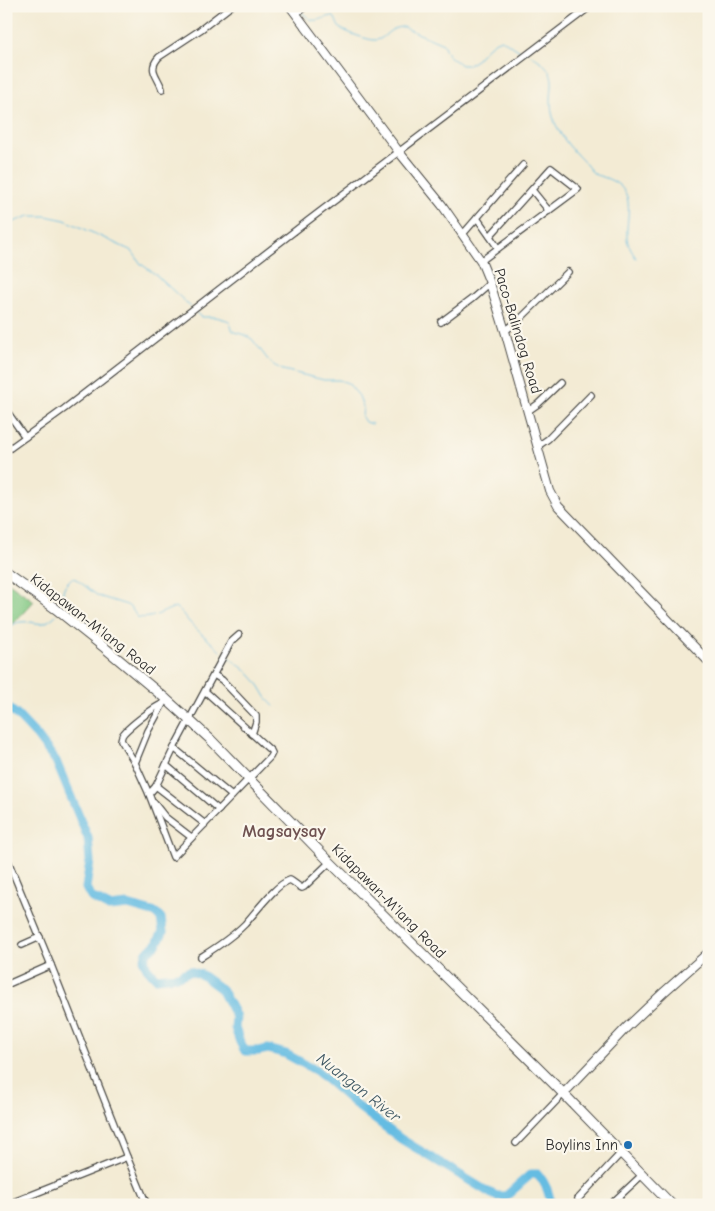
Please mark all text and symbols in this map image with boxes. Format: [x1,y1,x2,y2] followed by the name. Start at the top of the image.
[490,266,546,396] street label: Paco-Balindog Road
[27,569,159,679] street label: Kidapawan-M'lang Road
[242,821,327,842] district label: Magsaysay
[328,840,450,962] street label: Kidapawan-M'lang Road
[313,1050,404,1126] water label: Nuangan River
[545,1136,618,1154] place label: Boylins Inn
[622,1139,634,1151] marker: Boylins Inn

